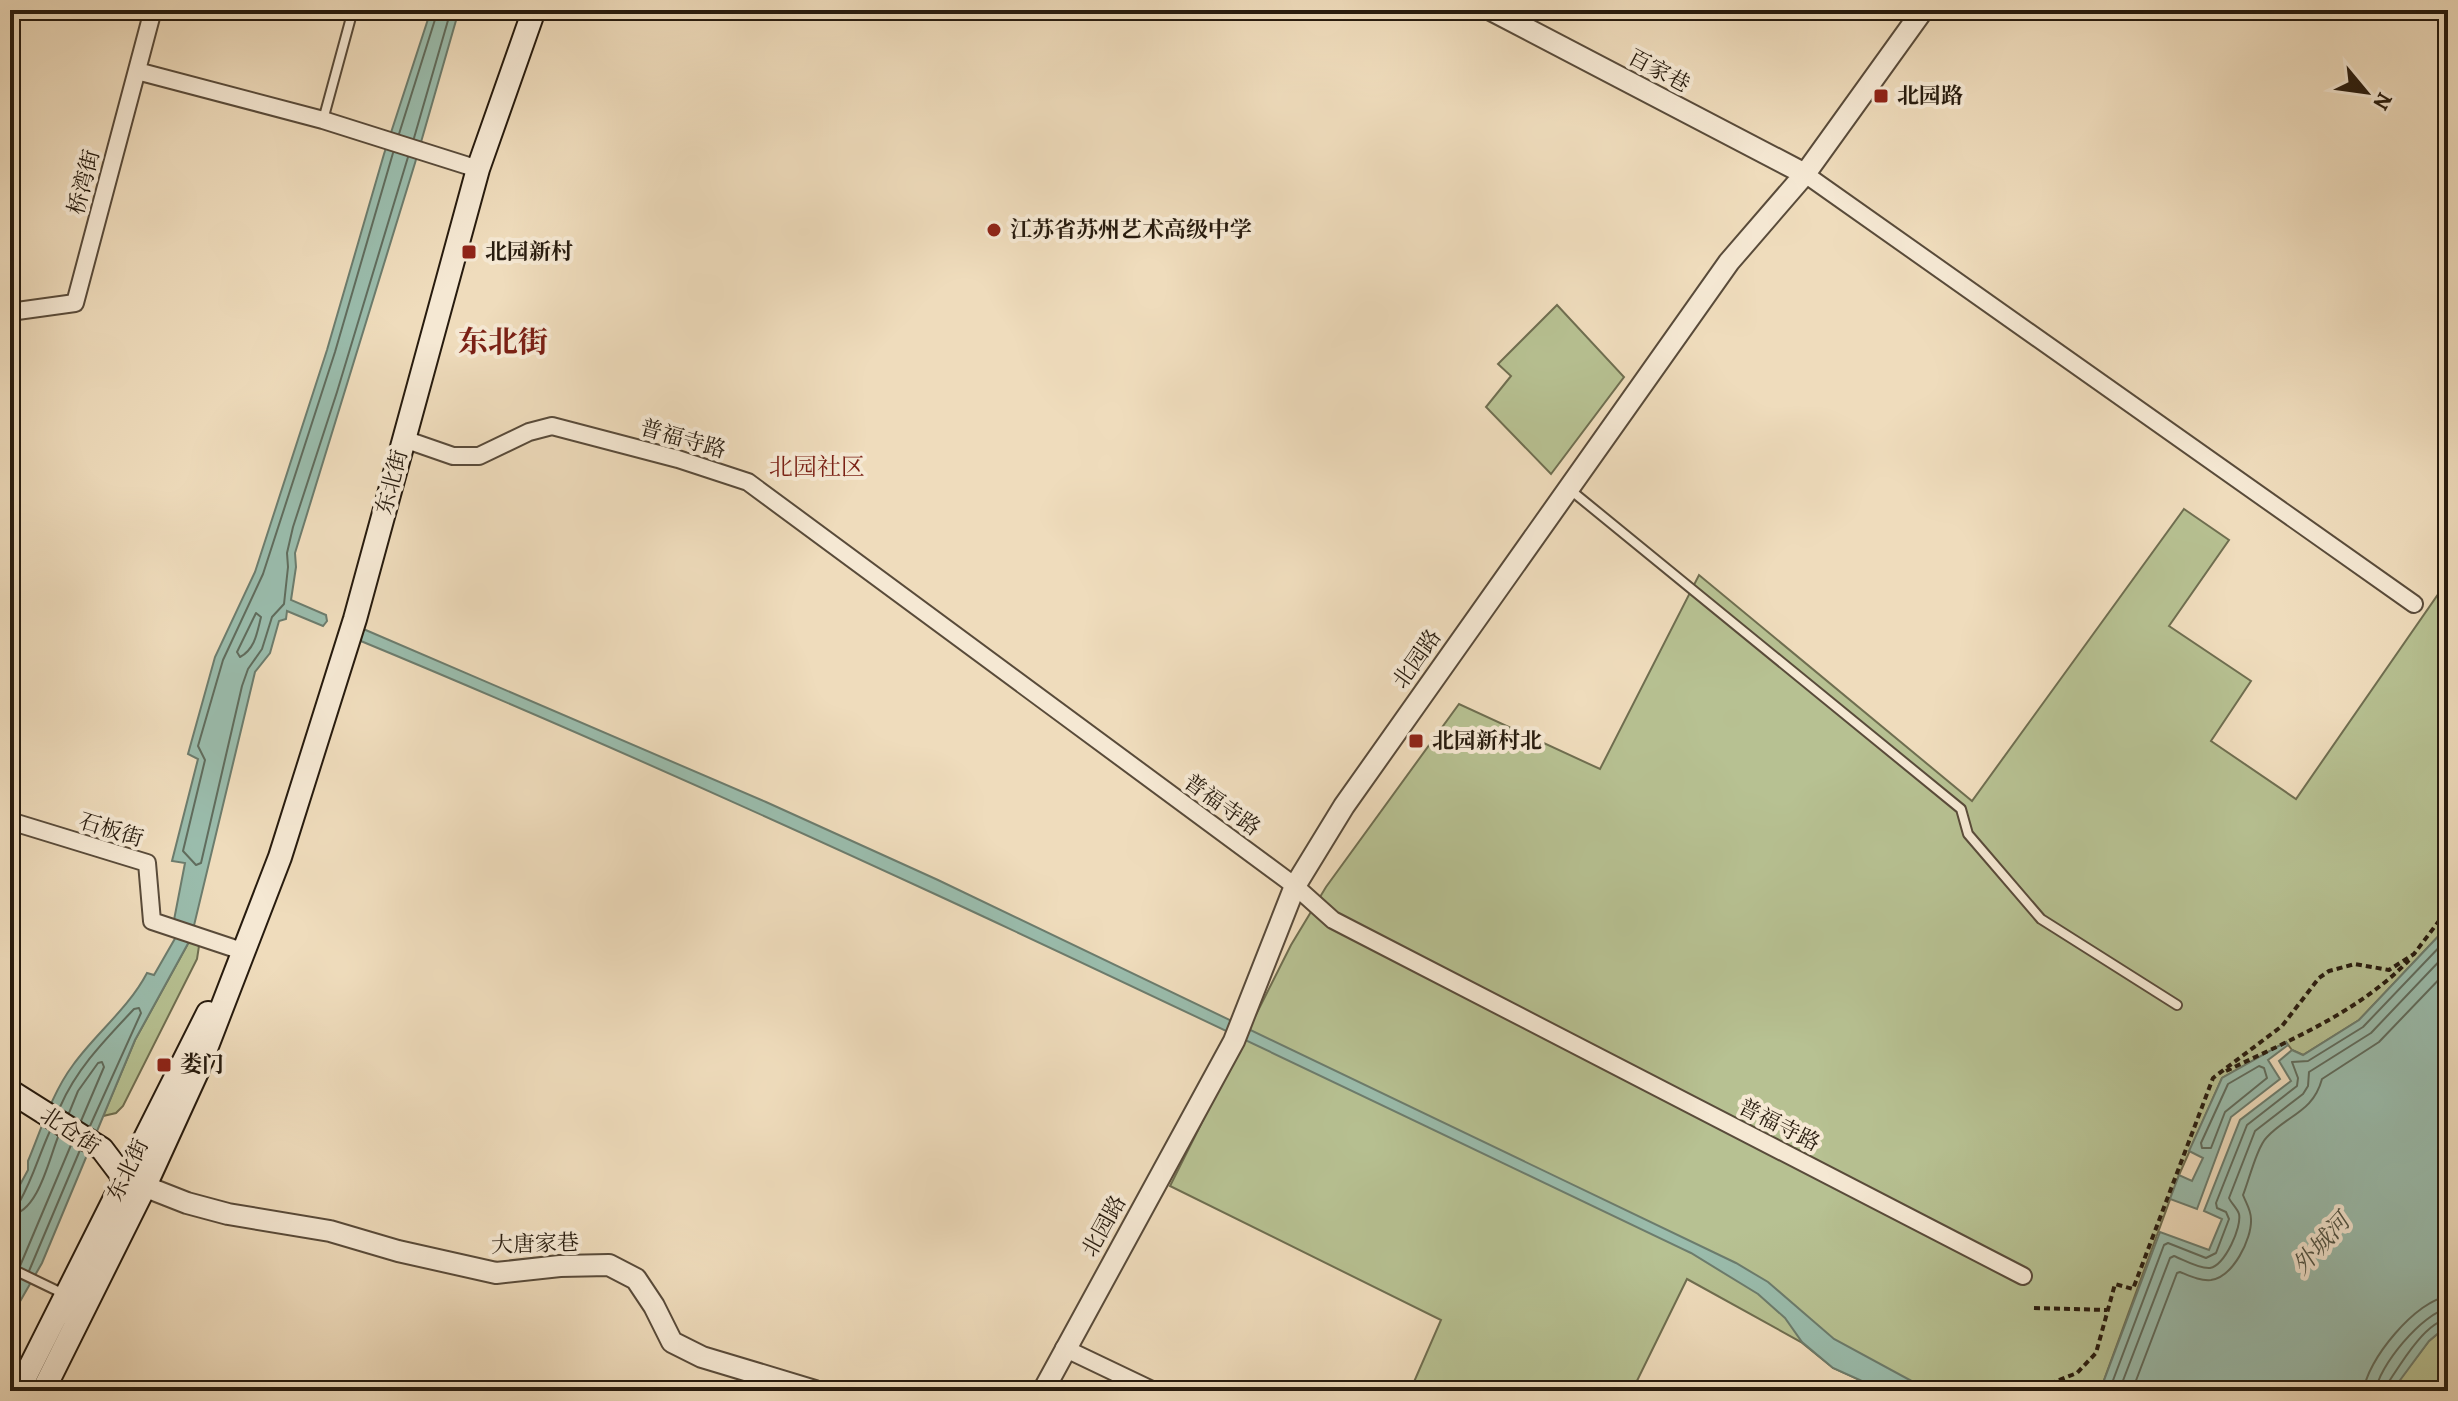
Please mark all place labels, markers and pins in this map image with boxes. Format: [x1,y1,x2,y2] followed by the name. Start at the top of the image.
[1897,81,1963,111] place label: 北园路
[1872,87,1890,105] marker: 北园路
[1010,215,1252,245] place label: 江苏省苏州艺术高级中学
[985,221,1003,239] marker: 江苏省苏州艺术高级中学
[485,237,573,267] place label: 北园新村
[460,243,478,261] marker: 北园新村
[1432,726,1542,756] place label: 北园新村北
[1407,732,1425,750] marker: 北园新村北
[180,1050,224,1080] place label: 娄门
[155,1056,173,1074] marker: 娄门

